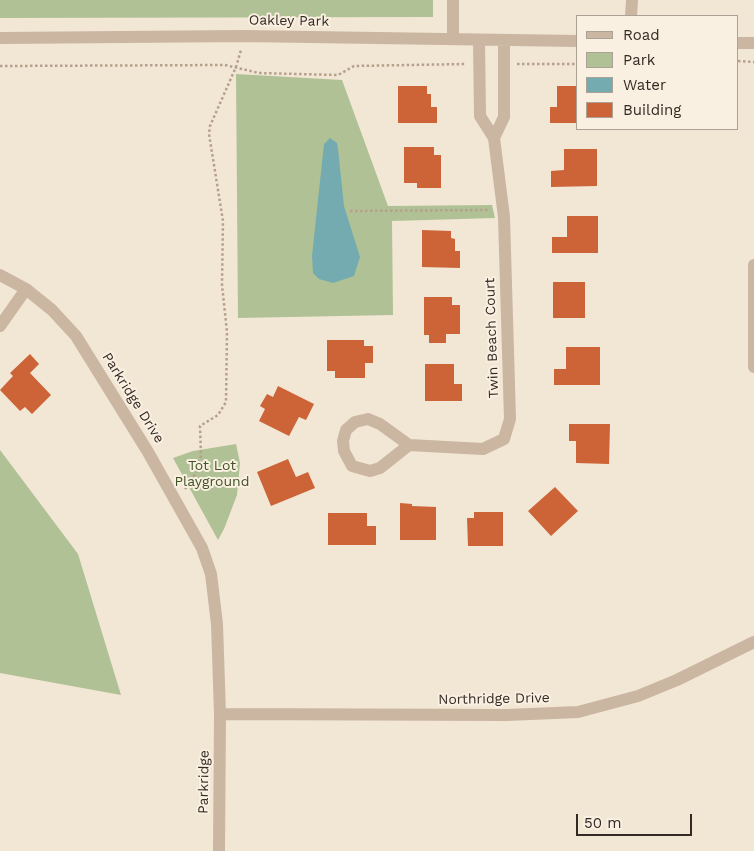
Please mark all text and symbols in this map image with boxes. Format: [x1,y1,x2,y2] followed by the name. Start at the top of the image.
[249,12,329,30] street label: Oakley Park
[576,15,739,130] legend
[623,26,660,44] text: Road
[623,51,655,69] text: Park
[623,76,666,94] text: Water
[623,101,681,119] text: Building
[481,277,503,399] street label: Twin Beach Court
[98,350,168,446] street label: Parkridge Drive
[175,458,249,491] park label: Tot Lot Playground
[438,690,550,708] street label: Northridge Drive
[195,750,213,814] street label: Parkridge
[579,804,695,836] scale bar
[584,814,621,832] text: 50 m

